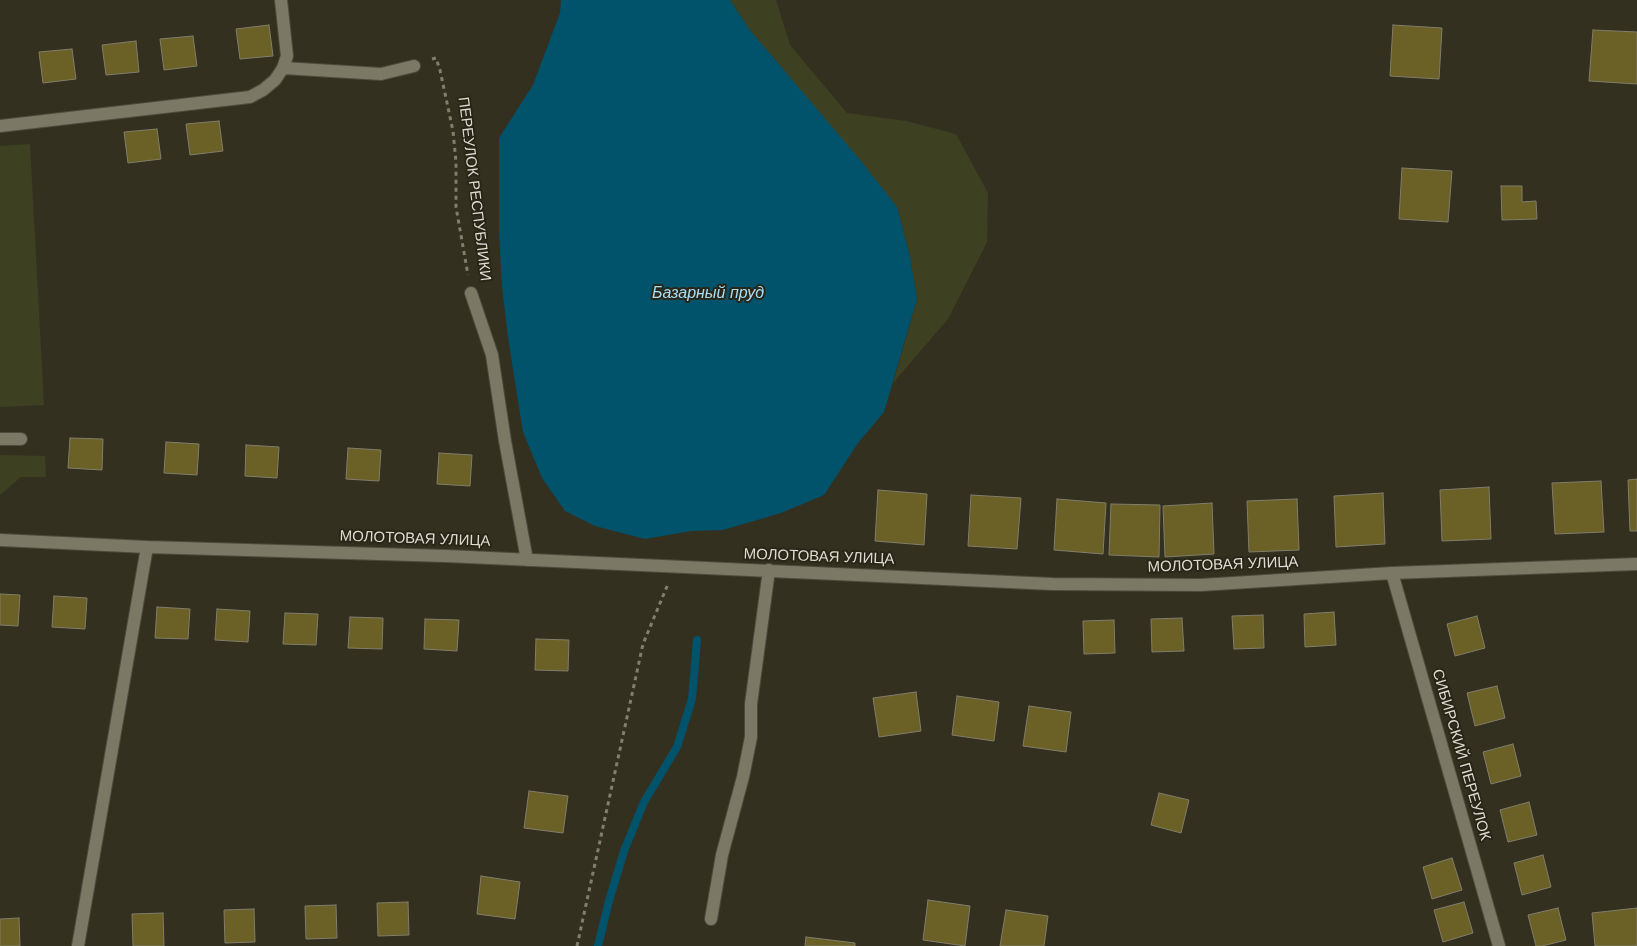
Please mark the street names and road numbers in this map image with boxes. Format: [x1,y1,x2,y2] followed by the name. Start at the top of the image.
[454,96,494,282] street label: ПЕРЕУЛОК РЕСПУБЛИКИ
[339,527,491,551] street label: МОЛОТОВАЯ УЛИЦА
[743,545,895,569] street label: МОЛОТОВАЯ УЛИЦА
[1147,553,1299,577] street label: МОЛОТОВАЯ УЛИЦА
[1428,667,1494,843] street label: СИБИРСКИЙ ПЕРЕУЛОК

